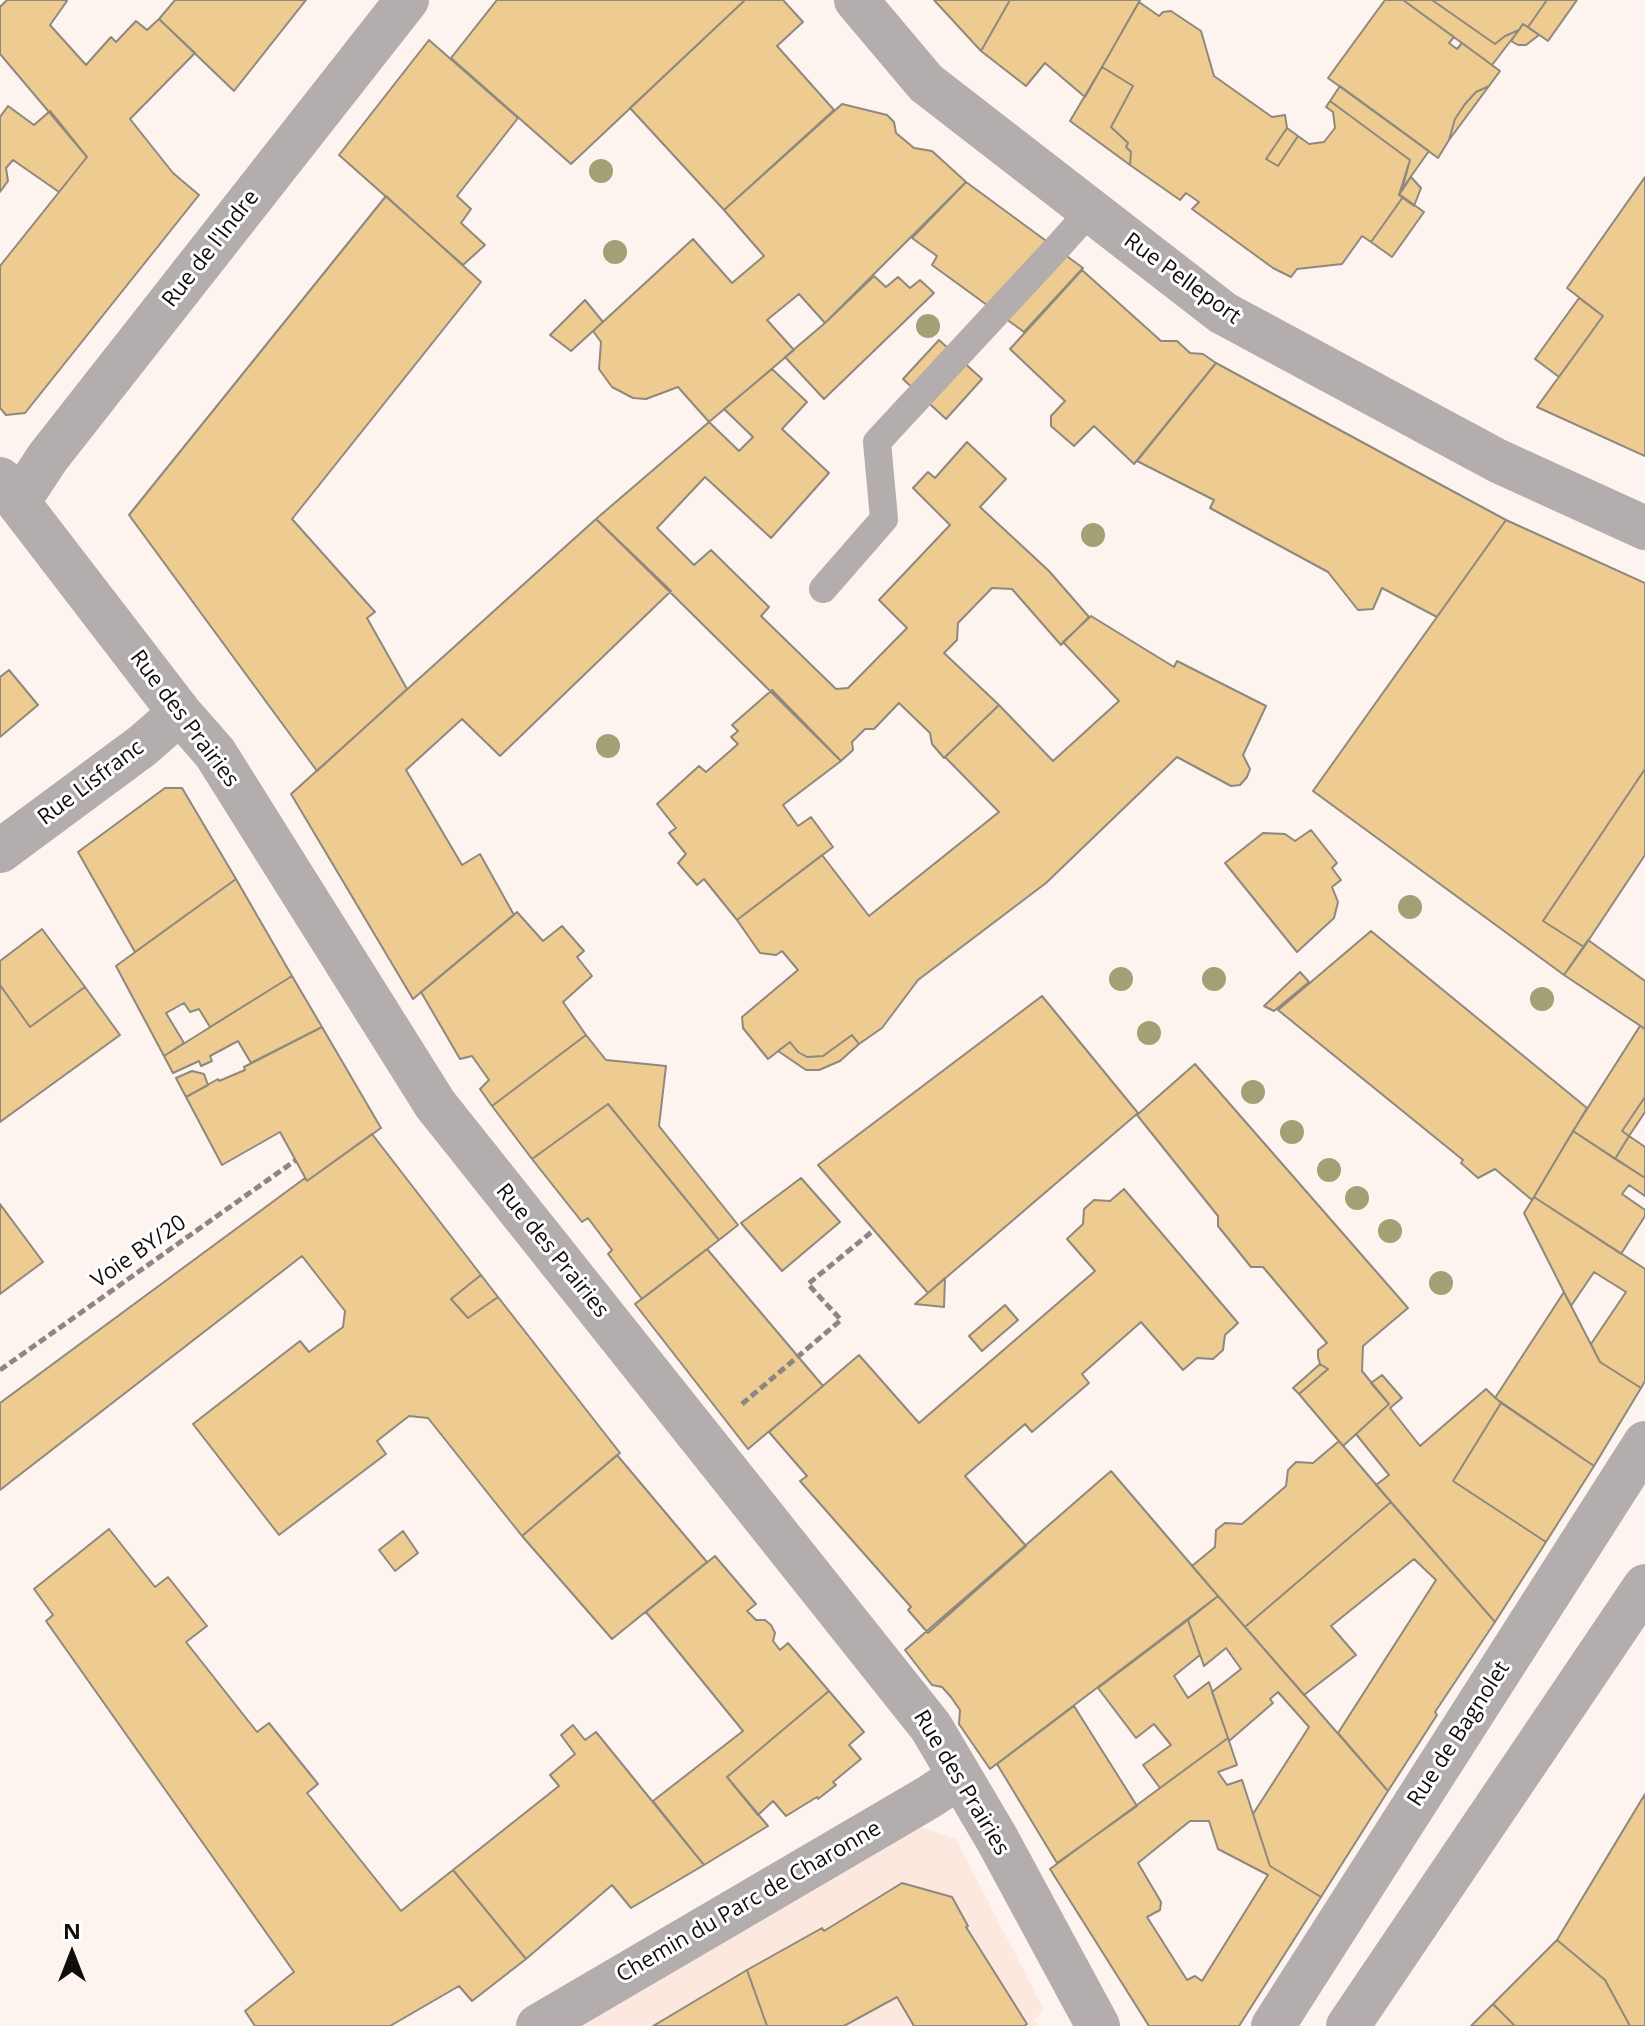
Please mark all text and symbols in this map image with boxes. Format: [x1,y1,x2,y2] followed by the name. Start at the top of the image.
[157,185,265,313] street label: Rue de l'Indre
[1119,228,1245,330] street label: Rue Pelleport
[124,645,244,793] street label: Rue des Prairies
[33,735,149,831] street label: Rue Lisfranc
[490,1179,614,1323] street label: Rue des Prairies
[86,1210,192,1294] street label: Voie BY/20
[1402,1657,1516,1811] street label: Rue de Bagnolet
[907,1706,1015,1860] street label: Rue des Prairies
[612,1815,886,1989] street label: Chemin du Parc de Charonne
[32,1914,112,1994] north arrow
[63,1915,81,1945] text: N

